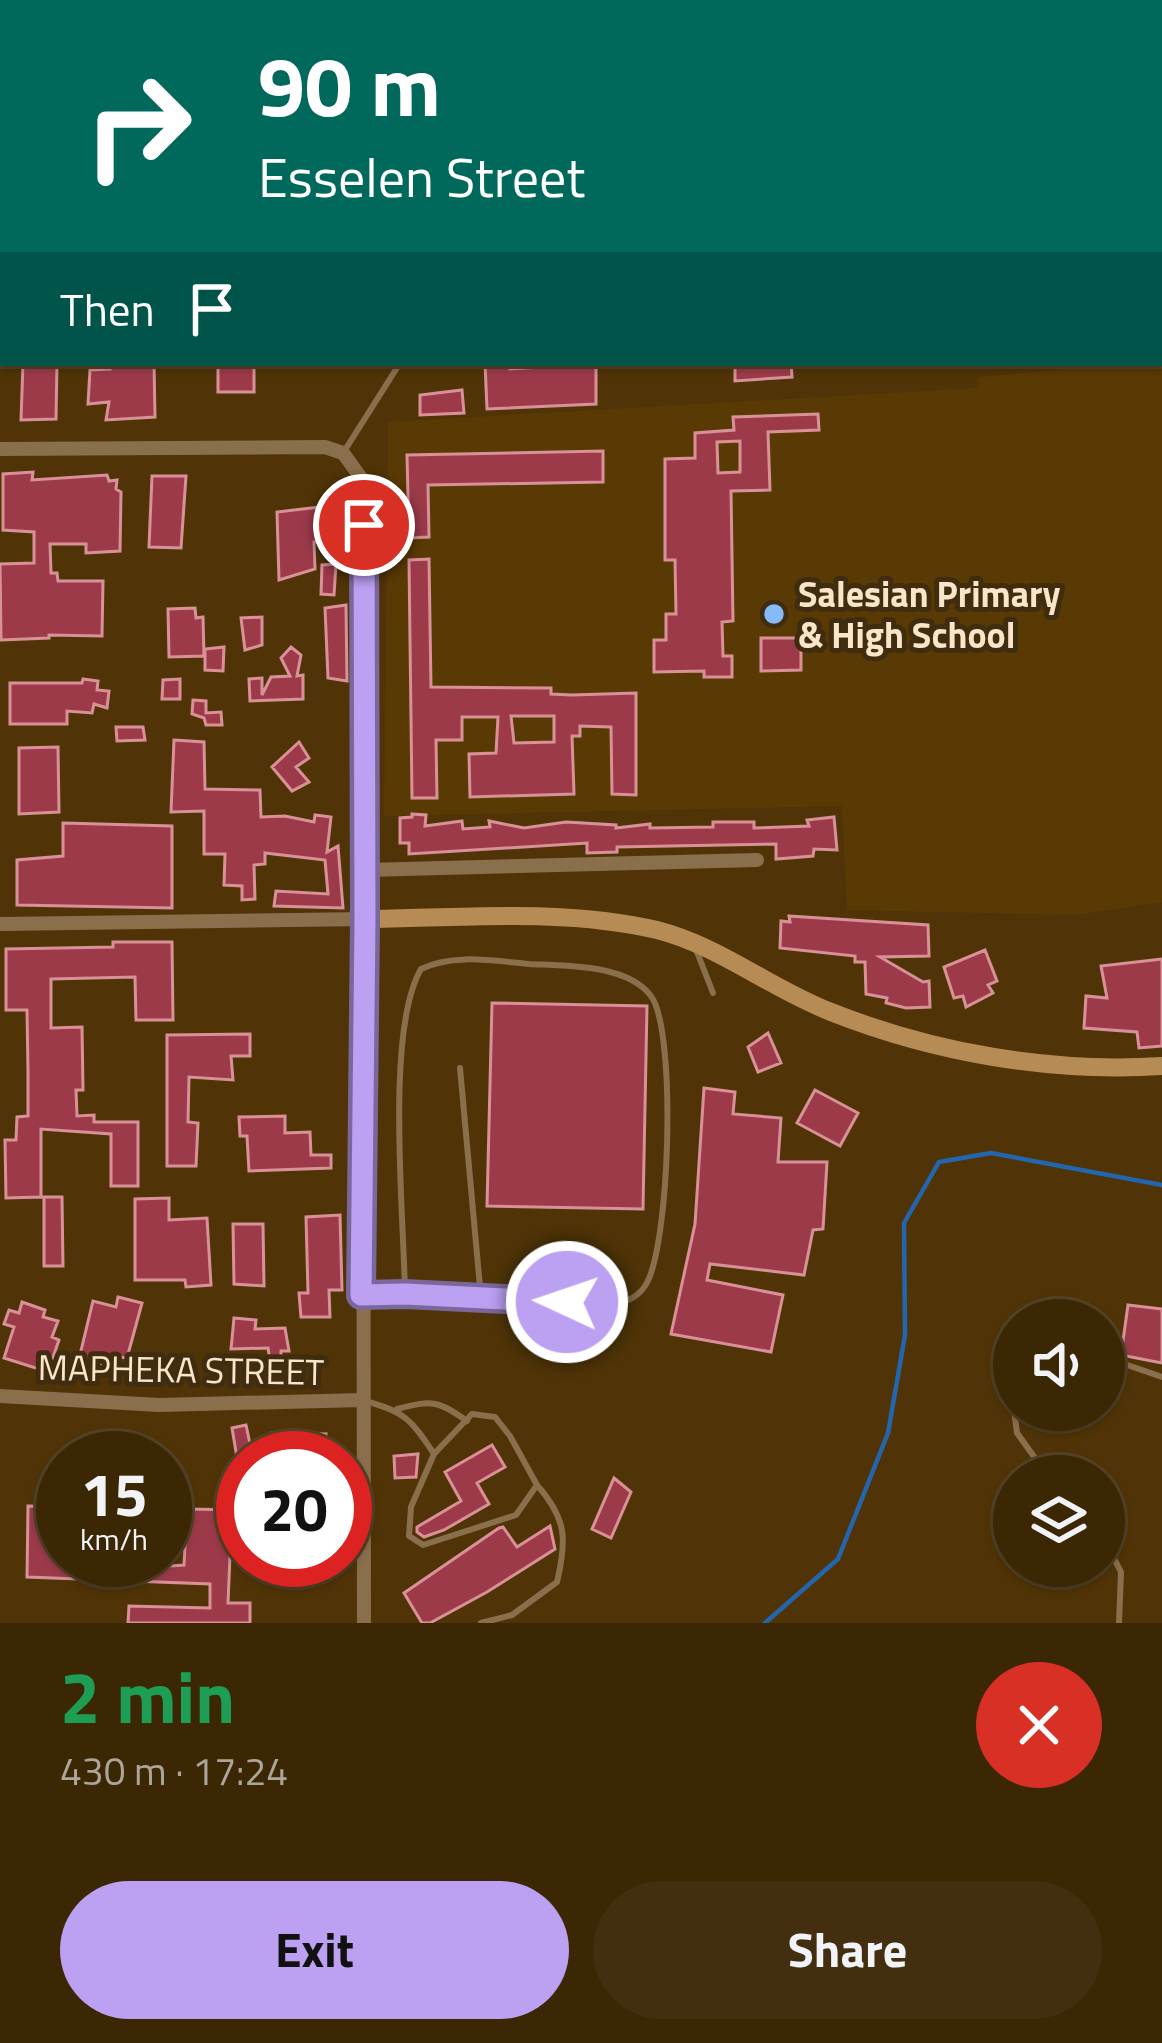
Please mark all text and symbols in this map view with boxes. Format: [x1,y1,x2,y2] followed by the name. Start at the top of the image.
[258,21,441,149] text: 90 m
[60,48,216,204] icon: right
[258,136,585,218] text: Esselen Street
[60,275,155,343] text: Then
[179,276,245,342] icon: arrive
[313,474,415,576] pin
[331,492,397,558] icon: arrive
[798,566,1060,662] place label: Salesian Primary & High School
[761,601,787,627] marker: Salesian Primary & High School
[504,1239,630,1365] position arrow
[993,1299,1125,1587] map controls
[993,1299,1125,1431] button: sound
[37,1339,325,1399] street label: MAPHEKA STREET
[216,1431,372,1587] speed limit sign: 20
[80,1448,148,1539] text: 15
[993,1455,1125,1587] button: layers
[80,1516,148,1562] text: km/h
[60,1641,235,1751] text: 2 min
[976,1662,1102,1788] button: close
[60,1741,288,1800] text: 430 m · 17:24
[60,1881,569,2019] button: Exit
[593,1881,1102,2019] button: Share

